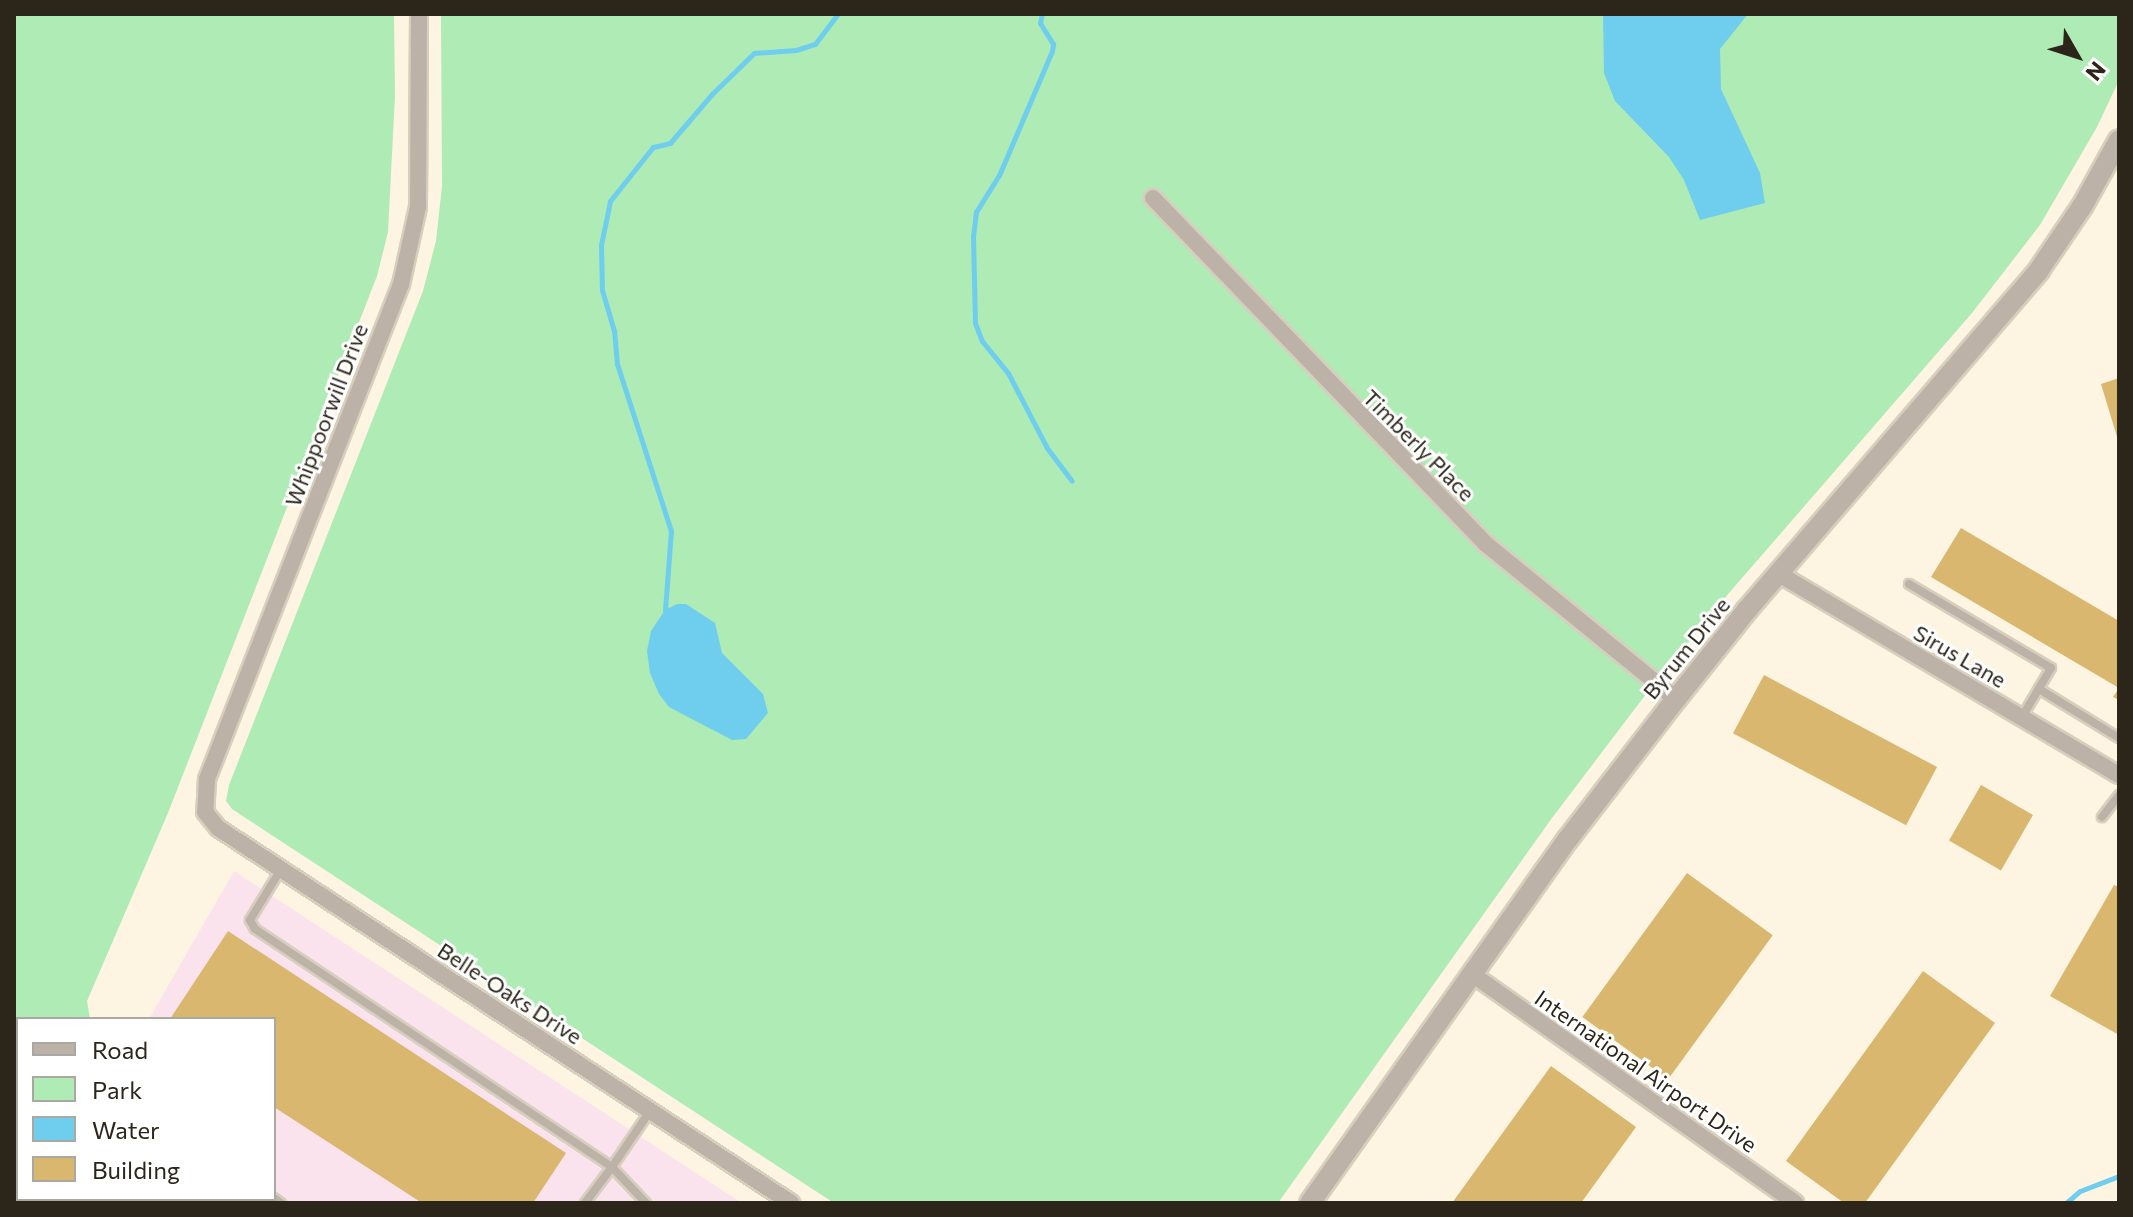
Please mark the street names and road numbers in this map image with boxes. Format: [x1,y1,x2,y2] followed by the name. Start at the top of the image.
[279,320,373,510] street label: Whippoorwill Drive
[1358,384,1480,506] street label: Timberly Place
[1637,592,1735,704] street label: Byrum Drive
[1909,619,2011,693] street label: Sirus Lane
[433,937,587,1049] street label: Belle-Oaks Drive
[1530,984,1762,1158] street label: International Airport Drive

